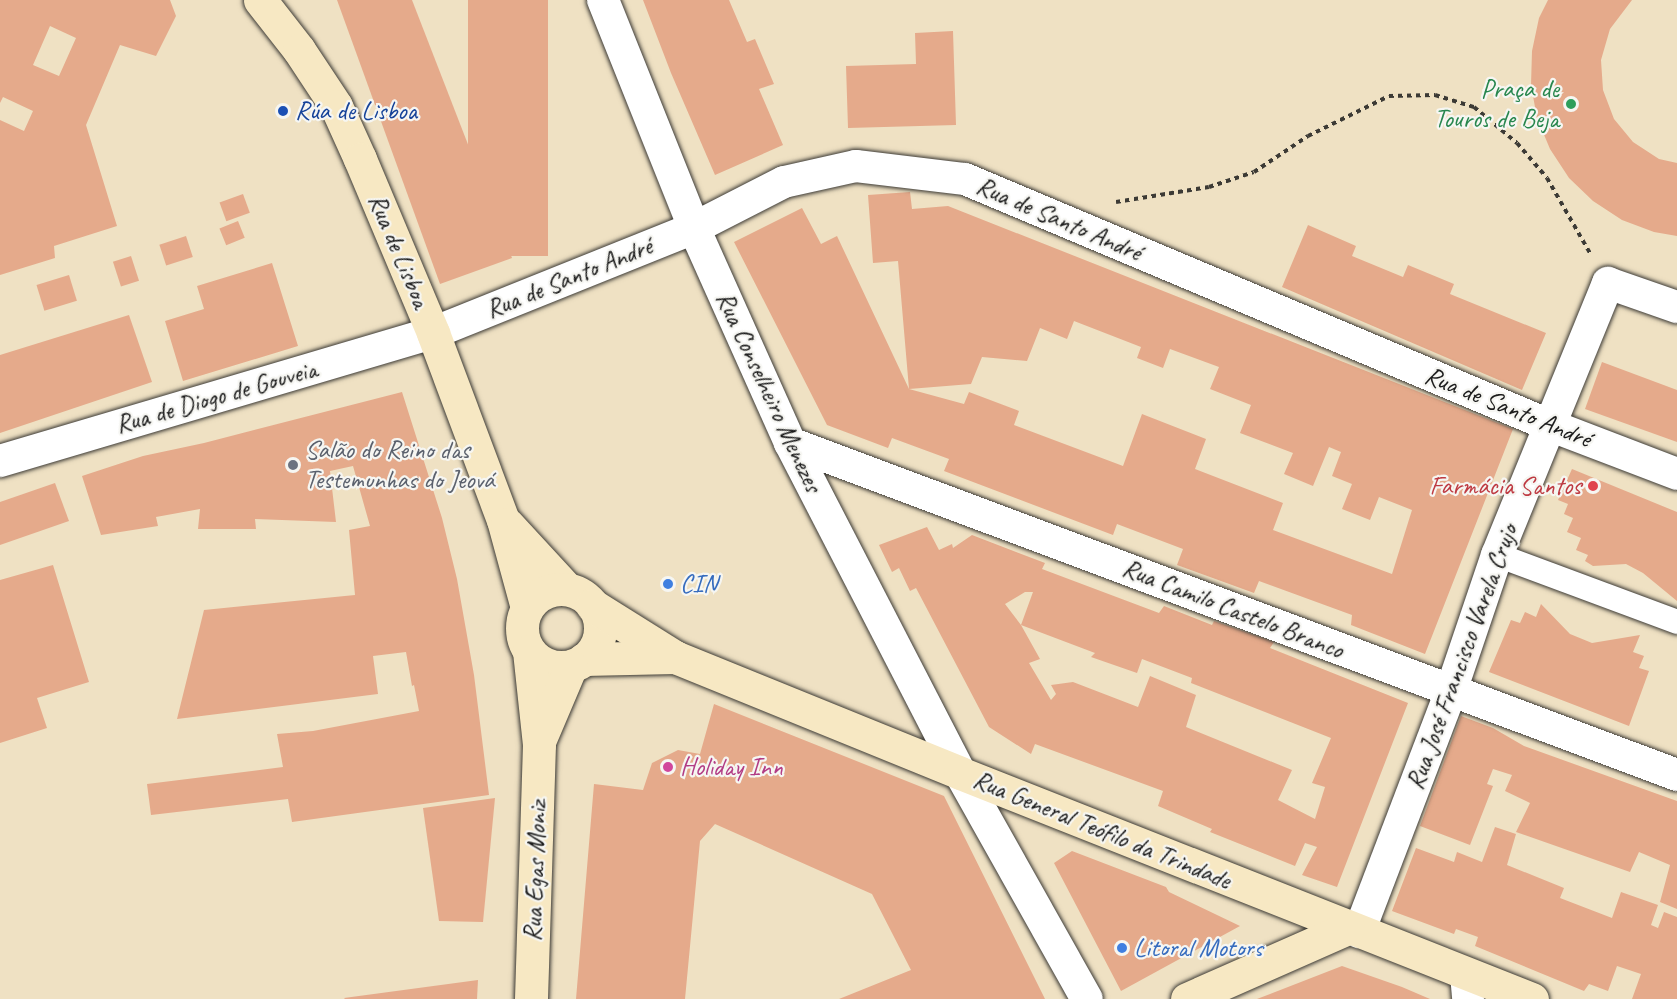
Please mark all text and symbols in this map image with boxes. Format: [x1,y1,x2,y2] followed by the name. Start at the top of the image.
[1434,73,1559,134] place label: Praça de Touros de Beja
[295,95,417,127] place label: Rúa de Lisboa
[1564,97,1578,111] marker: Praça de Touros de Beja
[276,104,290,118] marker: Rúa de Lisboa
[972,170,1146,268] street label: Rua de Santo André
[361,189,437,313] street label: Rua de Lisboa
[481,230,657,326] street label: Rua de Santo André
[709,287,829,497] street label: Rua Conselheiro Menezes
[112,353,320,441] street label: Rua de Diogo de Gouveia
[1420,359,1596,455] street label: Rua de Santo André
[305,434,494,496] place label: Salão do Reino das Testemunhas do Jeová
[286,458,300,472] marker: Salão do Reino das Testemunhas do Jeová
[1429,470,1581,502] place label: Farmácia Santos
[1586,479,1600,493] marker: Farmácia Santos
[1400,520,1524,794] street label: Rua José Francisco Varela Crujo
[1117,552,1349,666] street label: Rua Camilo Castelo Branco
[680,568,717,600] place label: CIN
[661,577,675,591] marker: CIN
[680,751,783,783] place label: Holiday Inn
[661,760,675,774] marker: Holiday Inn
[969,764,1235,896] street label: Rua General Teófilo da Trindade
[517,800,553,942] street label: Rua Egas Moniz
[1134,932,1263,964] place label: Litoral Motors
[1115,941,1129,955] marker: Litoral Motors

